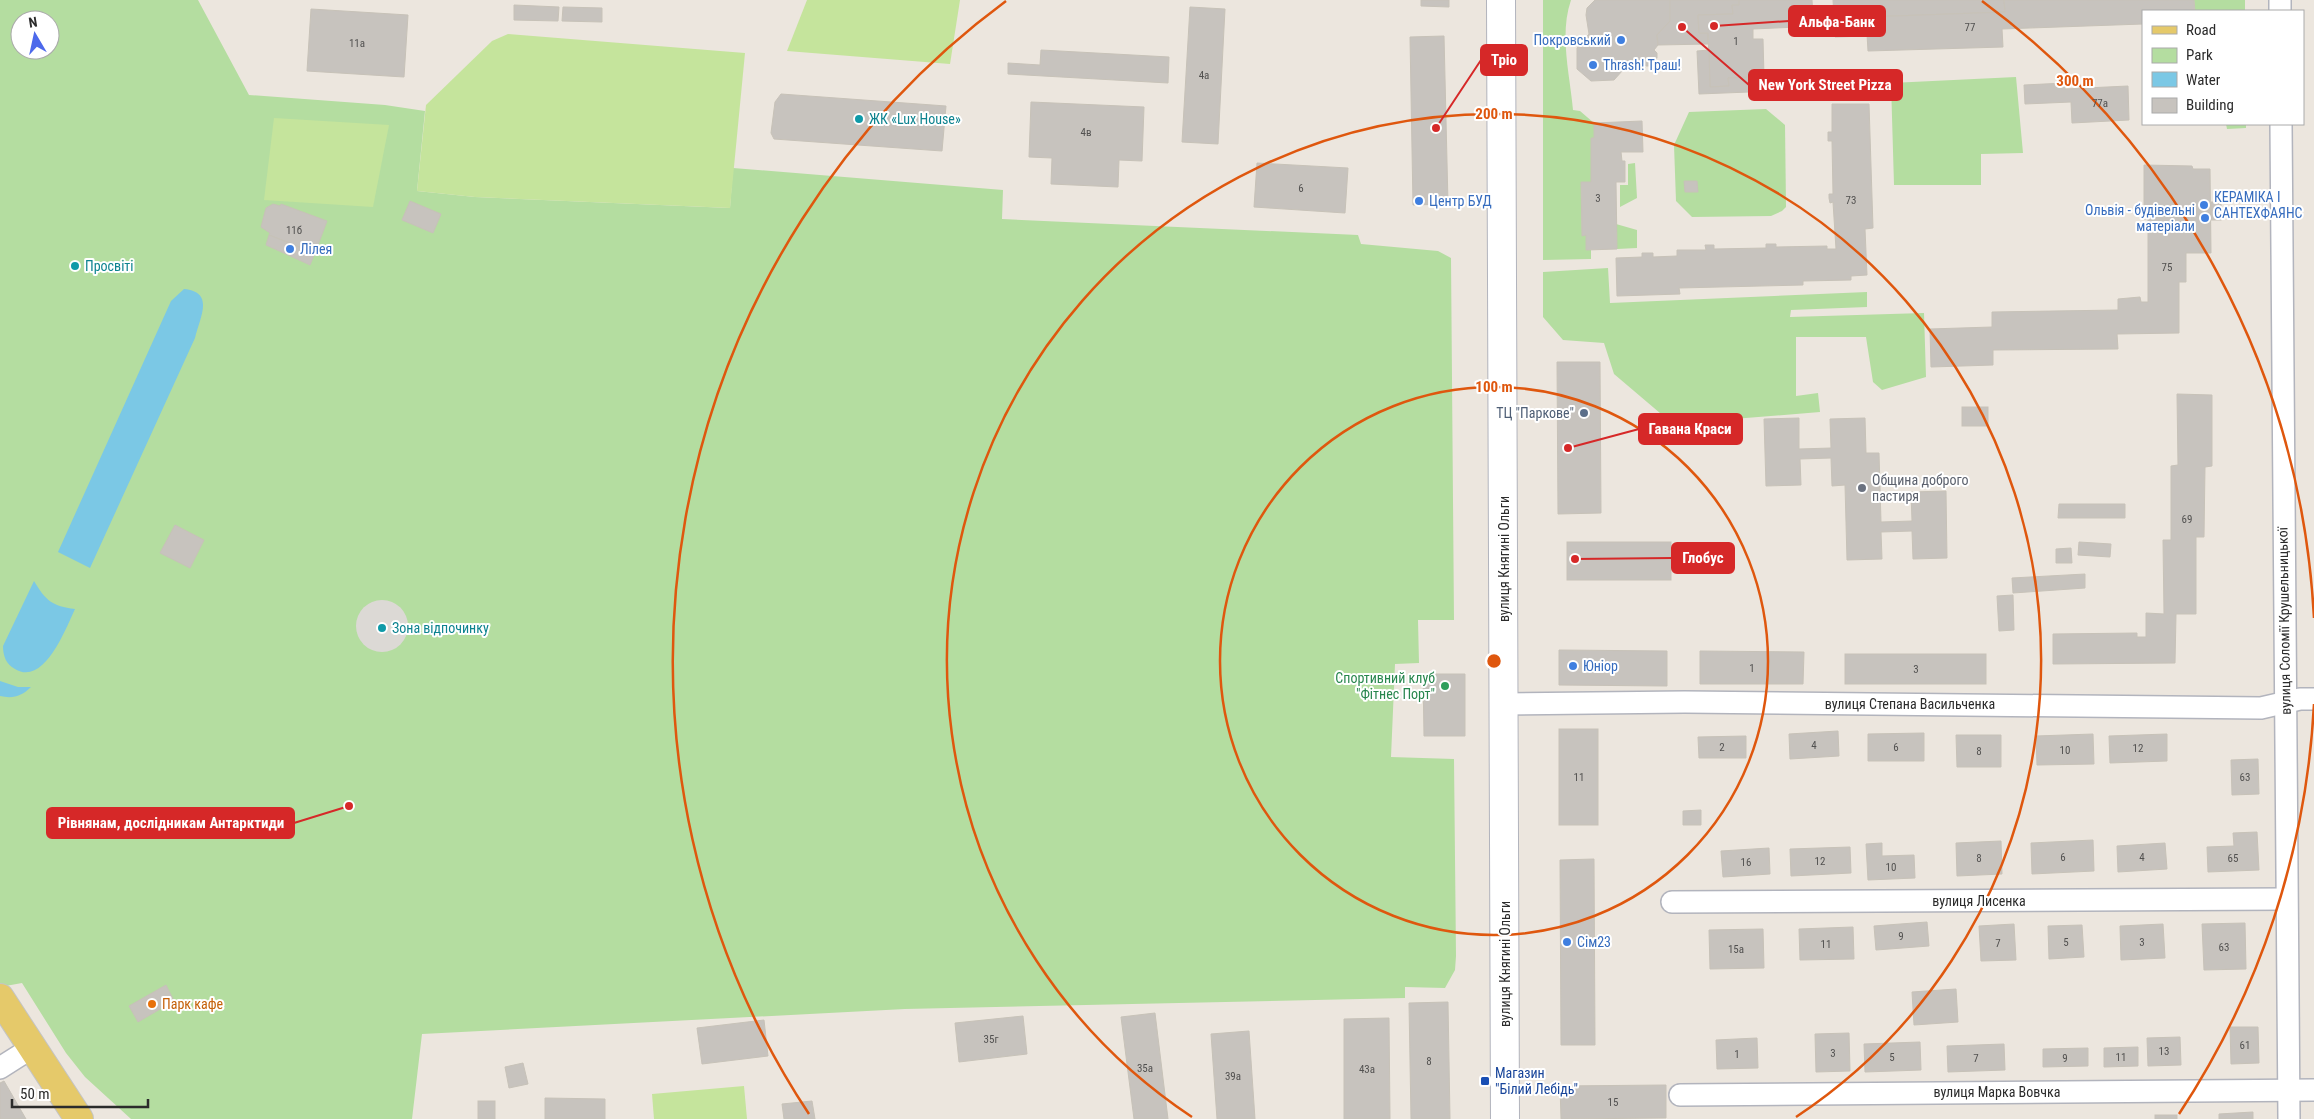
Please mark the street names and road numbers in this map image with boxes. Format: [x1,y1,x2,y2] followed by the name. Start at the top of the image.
[1496,496,1512,622] street label: вулиця Княгині Ольги
[2274,526,2294,715] street label: вулиця Соломії Крушельницької
[1825,696,1995,712] street label: вулиця Степана Васильченка
[1932,893,2026,909] street label: вулиця Лисенка
[1497,901,1513,1027] street label: вулиця Княгині Ольги
[1934,1084,2060,1100] street label: вулиця Марка Вовчка

